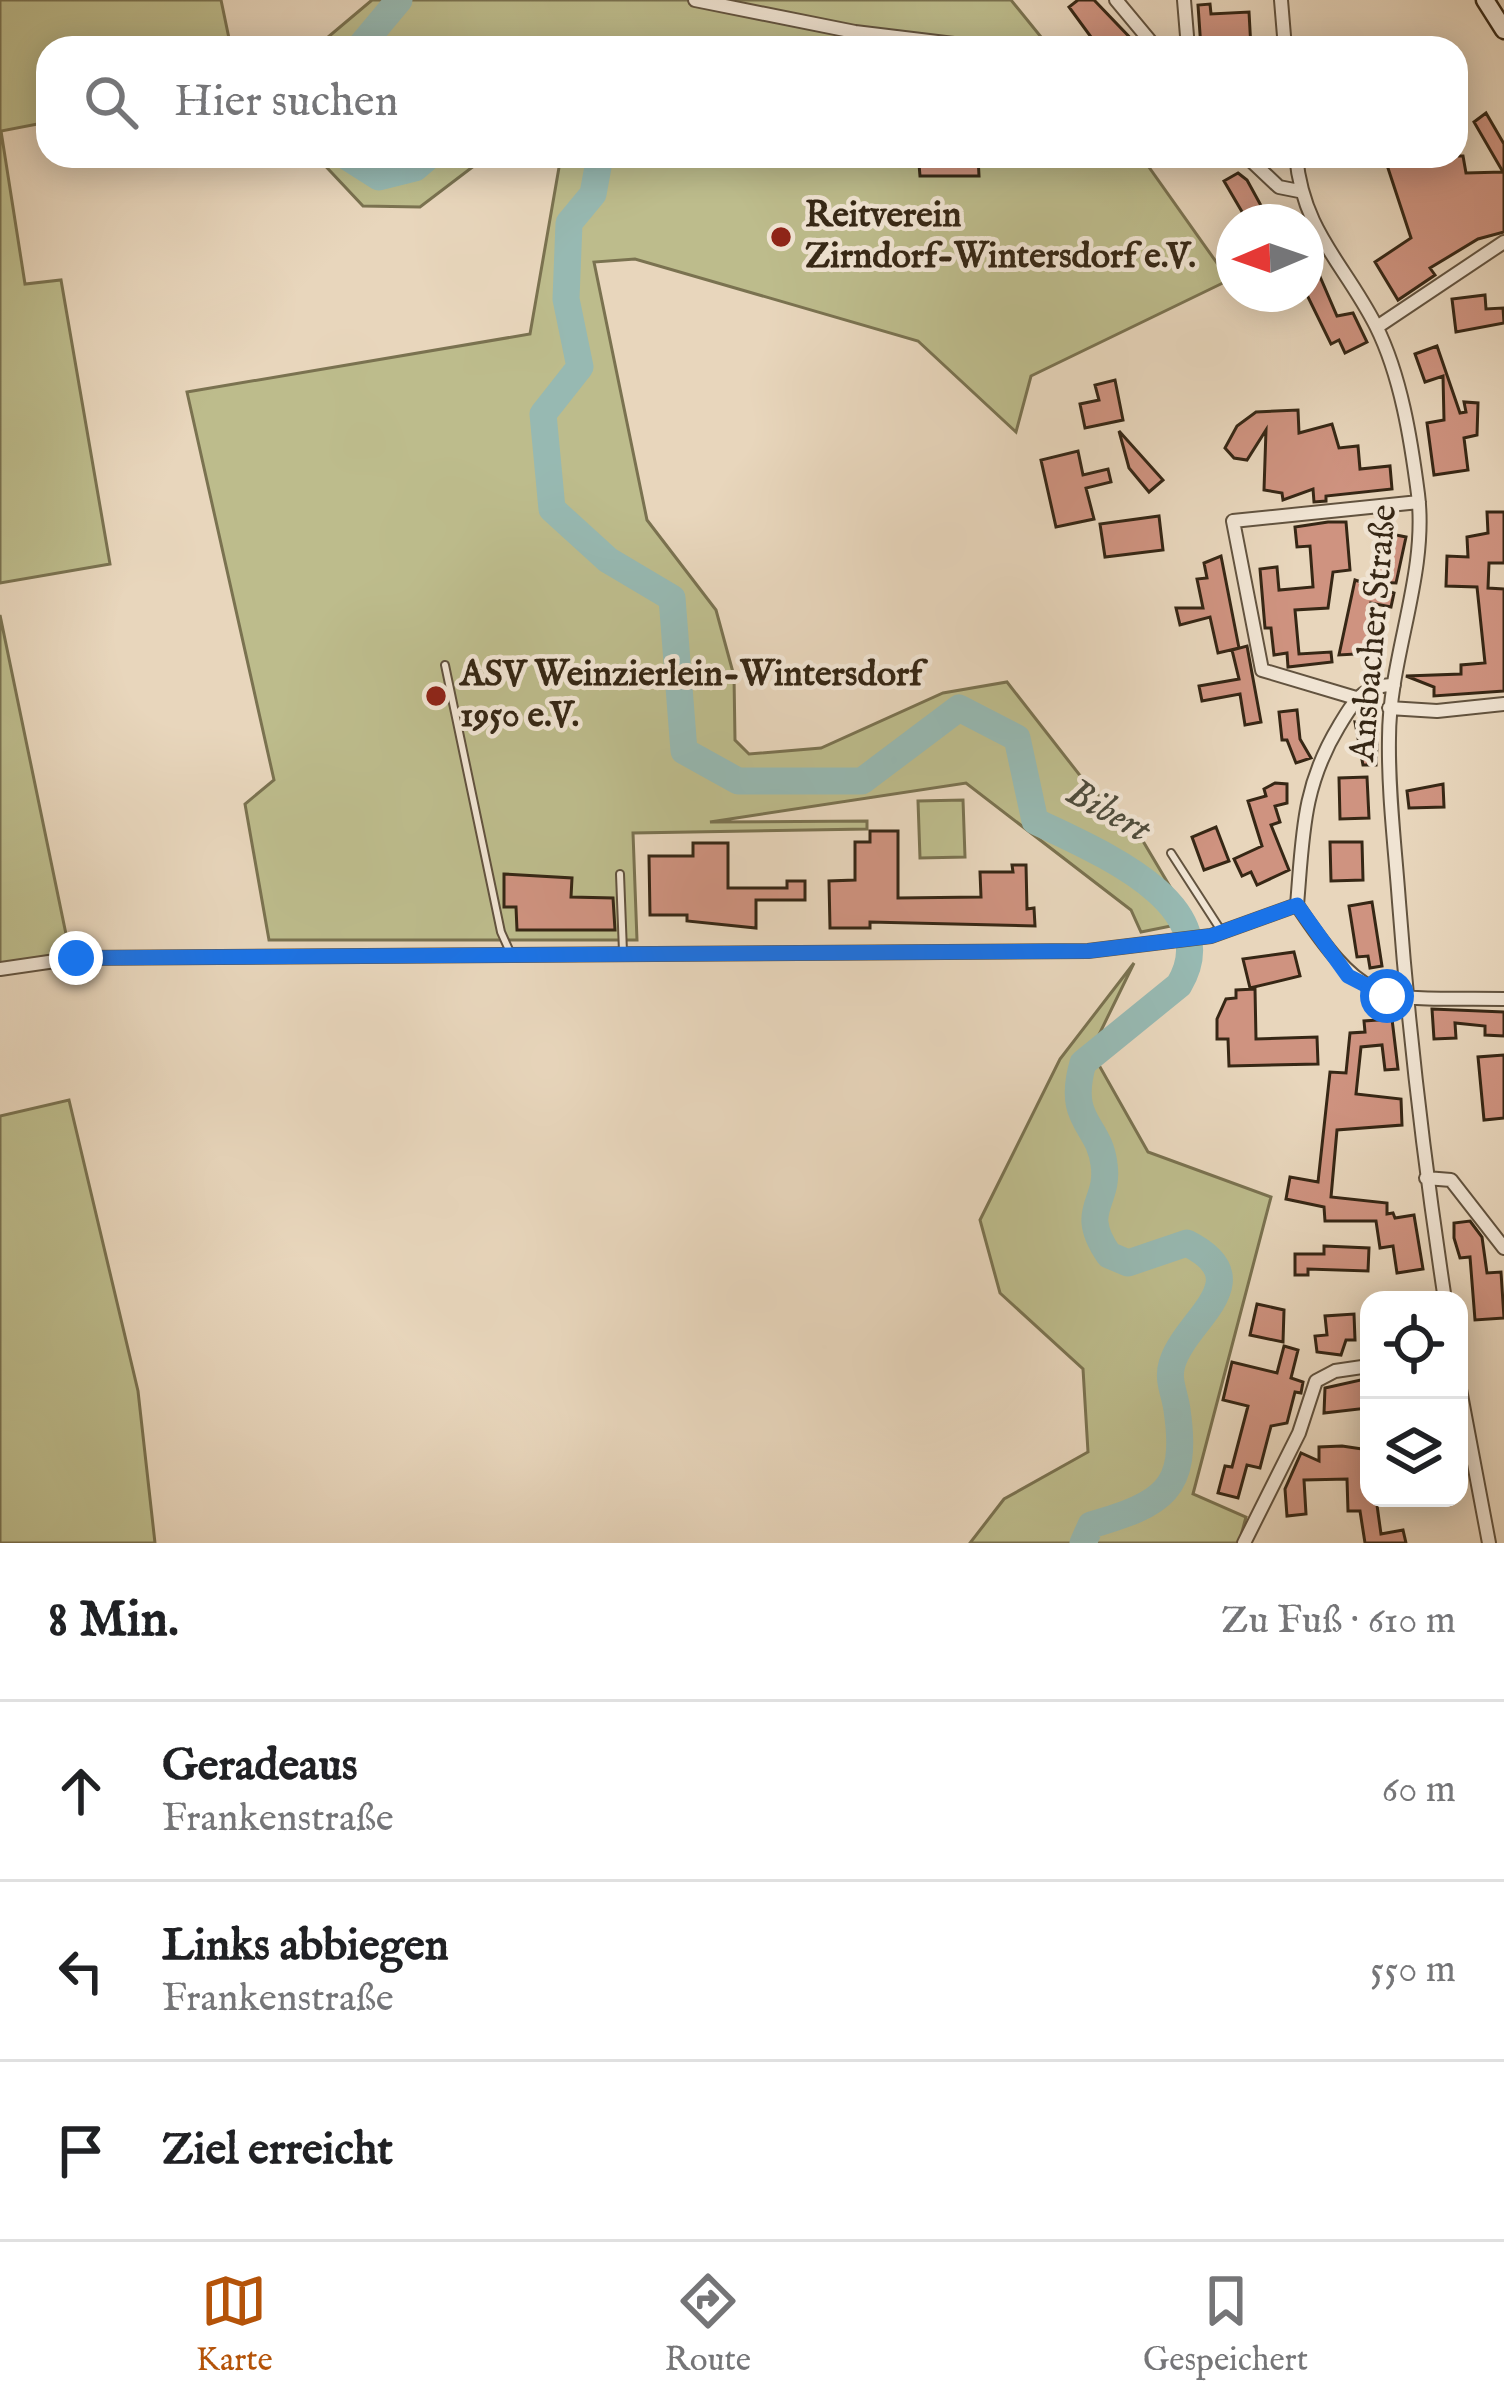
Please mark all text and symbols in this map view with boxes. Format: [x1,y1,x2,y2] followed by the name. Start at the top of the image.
[36,36,1468,168] search box
[78,69,144,135] icon: search
[174,74,398,131] text: Hier suchen
[805,193,1196,280] place label: Reitverein Zirndorf-Wintersdorf e.V.
[1216,204,1324,312] north arrow
[768,224,794,250] marker: Reitverein Zirndorf-Wintersdorf e.V.
[1340,503,1408,764] street label: Ansbacher Straße
[458,652,928,739] place label: ASV Weinzierlein-Wintersdorf 1950 e.V.
[423,683,449,709] marker: ASV Weinzierlein-Wintersdorf 1950 e.V.
[1057,769,1160,856] water label: Bibert
[49,931,103,985] route end
[1360,969,1414,1023] route start
[1360,1291,1468,1507] map controls
[1360,1291,1468,1399] button: locate
[1360,1399,1468,1507] button: layers
[48,1589,179,1654] text: 8 Min.
[1221,1597,1456,1646] text: Zu Fuß · 610 m
[162,1738,358,1795] text: Geradeaus
[48,1758,114,1824] icon: ahead
[1382,1766,1456,1815] text: 60 m
[162,1795,394,1844] text: Frankenstraße
[162,1918,449,1975] text: Links abbiegen
[48,1938,114,2004] icon: left
[1370,1946,1456,1995] text: 550 m
[162,1975,394,2024] text: Frankenstraße
[48,2118,114,2184] icon: arrive
[162,2122,393,2179] text: Ziel erreicht
[196,2268,273,2382] tab: Karte
[665,2268,751,2382] tab: Route
[1143,2268,1308,2382] tab: Gespeichert

